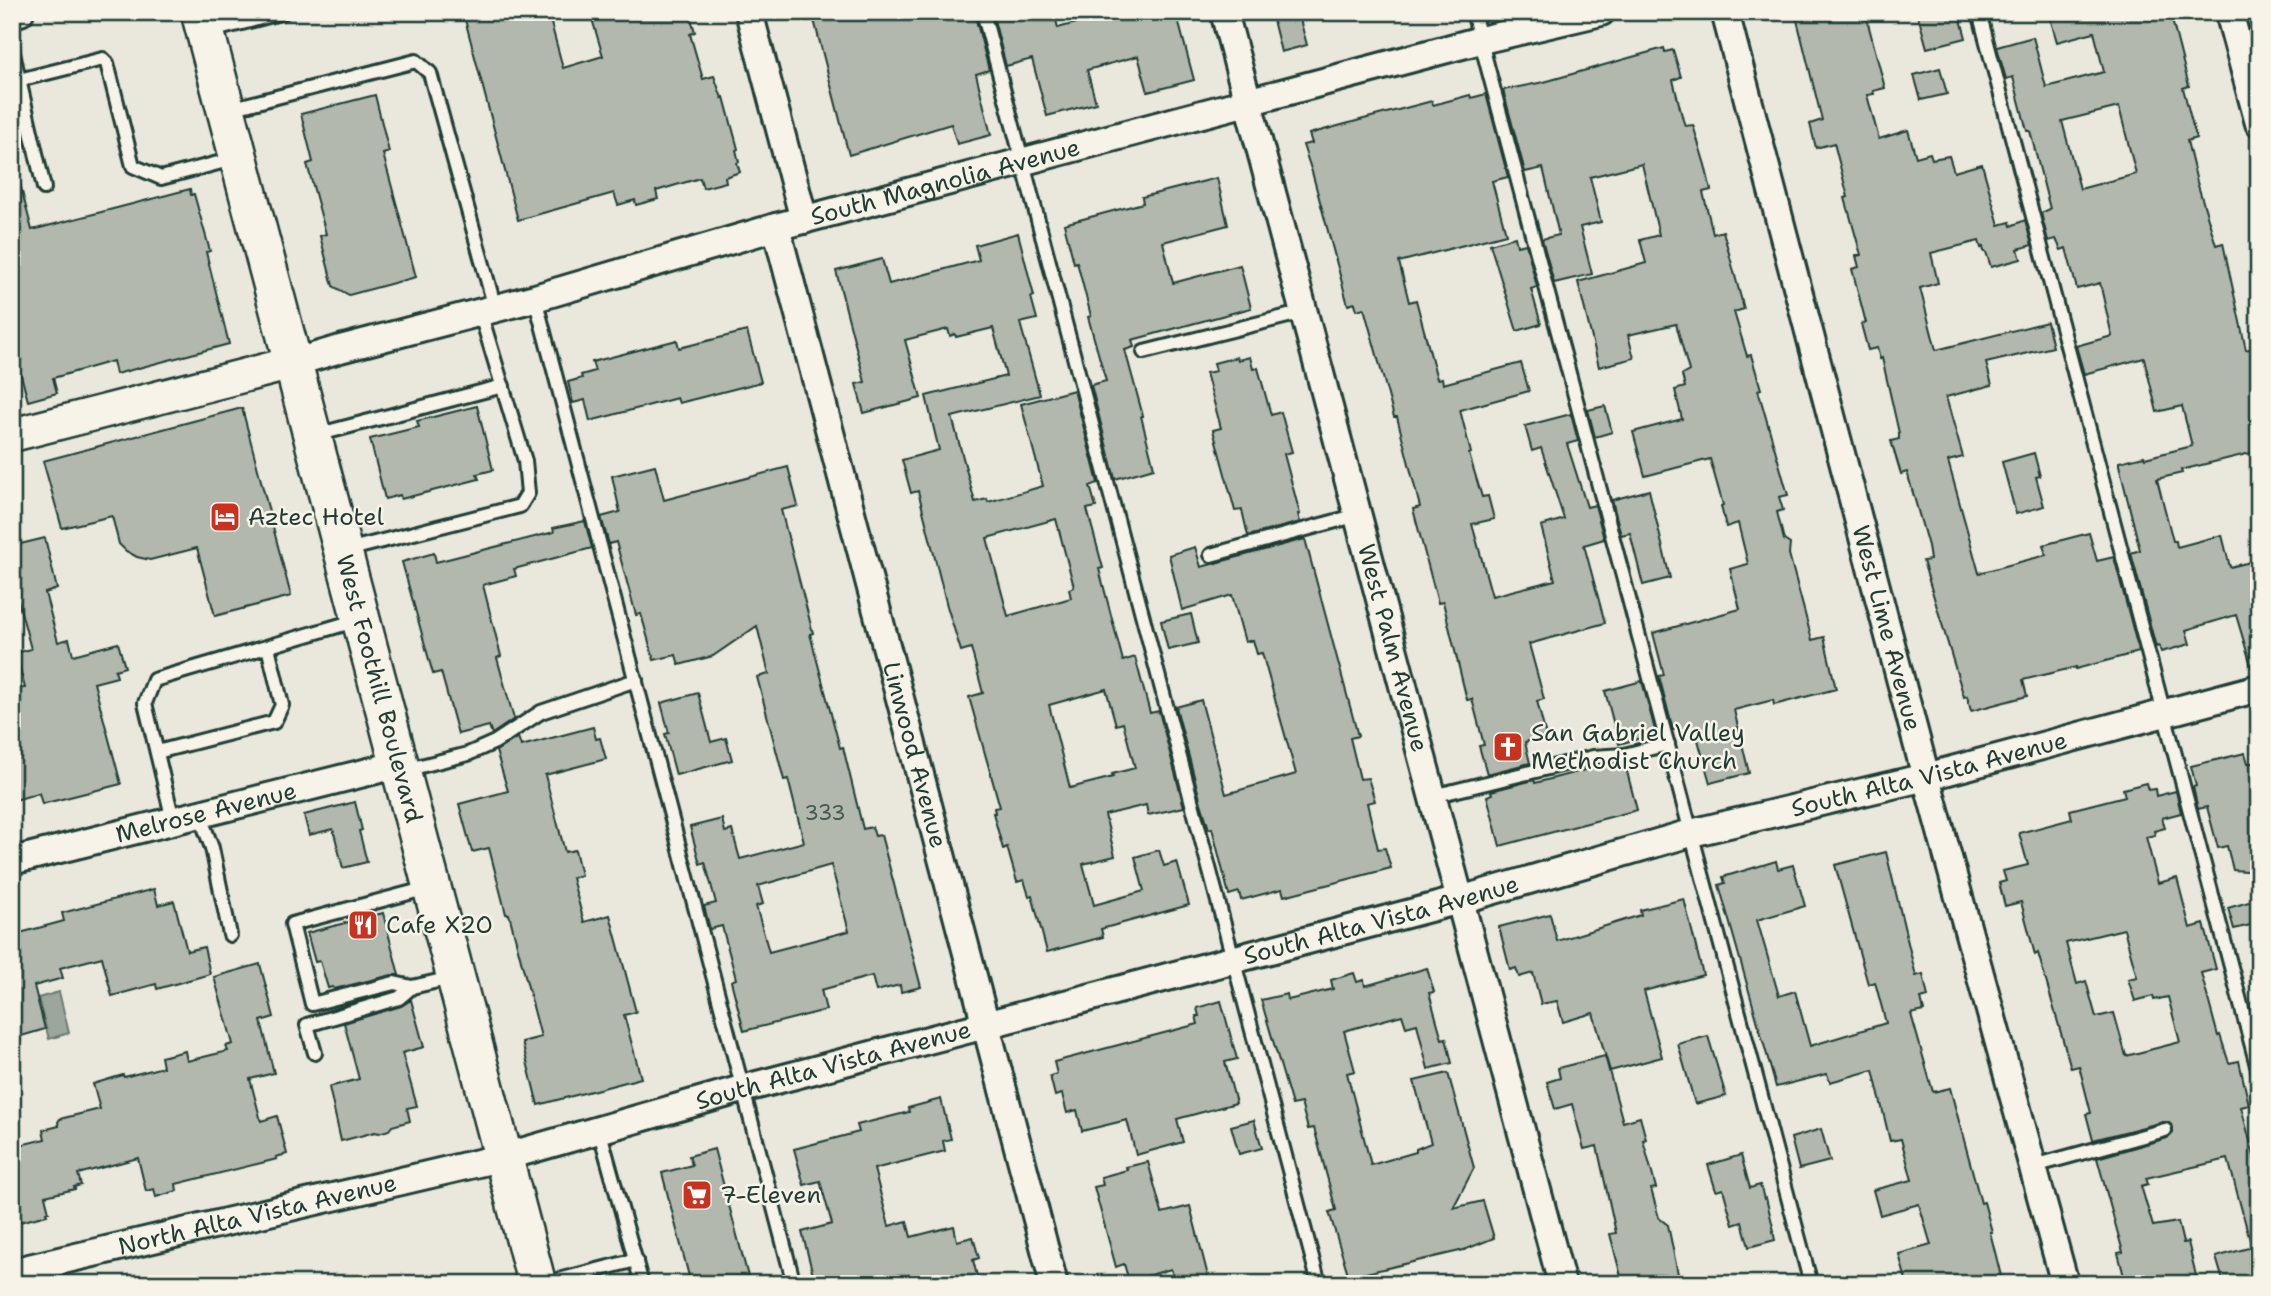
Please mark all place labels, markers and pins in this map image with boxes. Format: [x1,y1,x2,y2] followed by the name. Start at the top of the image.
[208,500,242,534] hotel icon: Aztec Hotel
[248,501,385,533] place label: Aztec Hotel
[1531,717,1745,777] place label: San Gabriel Valley Methodist Church
[1491,730,1525,764] church icon: San Gabriel Valley Methodist Church
[346,908,380,942] restaurant icon: Cafe X2O
[386,909,493,941] place label: Cafe X2O
[680,1178,714,1212] supermarket icon: 7-Eleven
[720,1179,821,1211] place label: 7-Eleven

